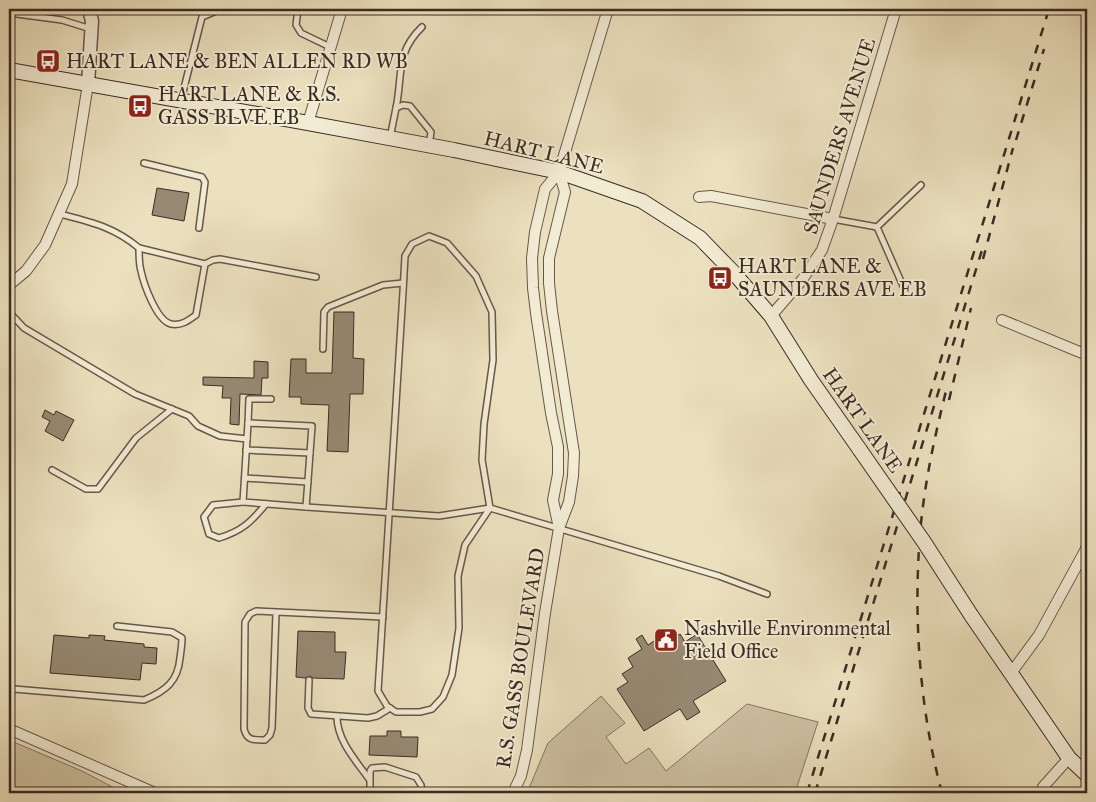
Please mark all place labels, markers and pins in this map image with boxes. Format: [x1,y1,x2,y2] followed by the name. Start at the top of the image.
[35,48,61,74] bus stop icon: HART LANE & BEN ALLEN RD WB
[66,49,408,73] place label: HART LANE & BEN ALLEN RD WB
[158,82,340,129] place label: HART LANE & R.S. GASS BLVE EB
[127,93,153,119] bus stop icon: HART LANE & R.S. GASS BLVE EB
[738,254,927,301] place label: HART LANE & SAUNDERS AVE EB
[707,265,733,291] bus stop icon: HART LANE & SAUNDERS AVE EB
[684,616,891,663] place label: Nashville Environmental Field Office
[653,627,679,653] public building icon: Nashville Environmental Field Office

